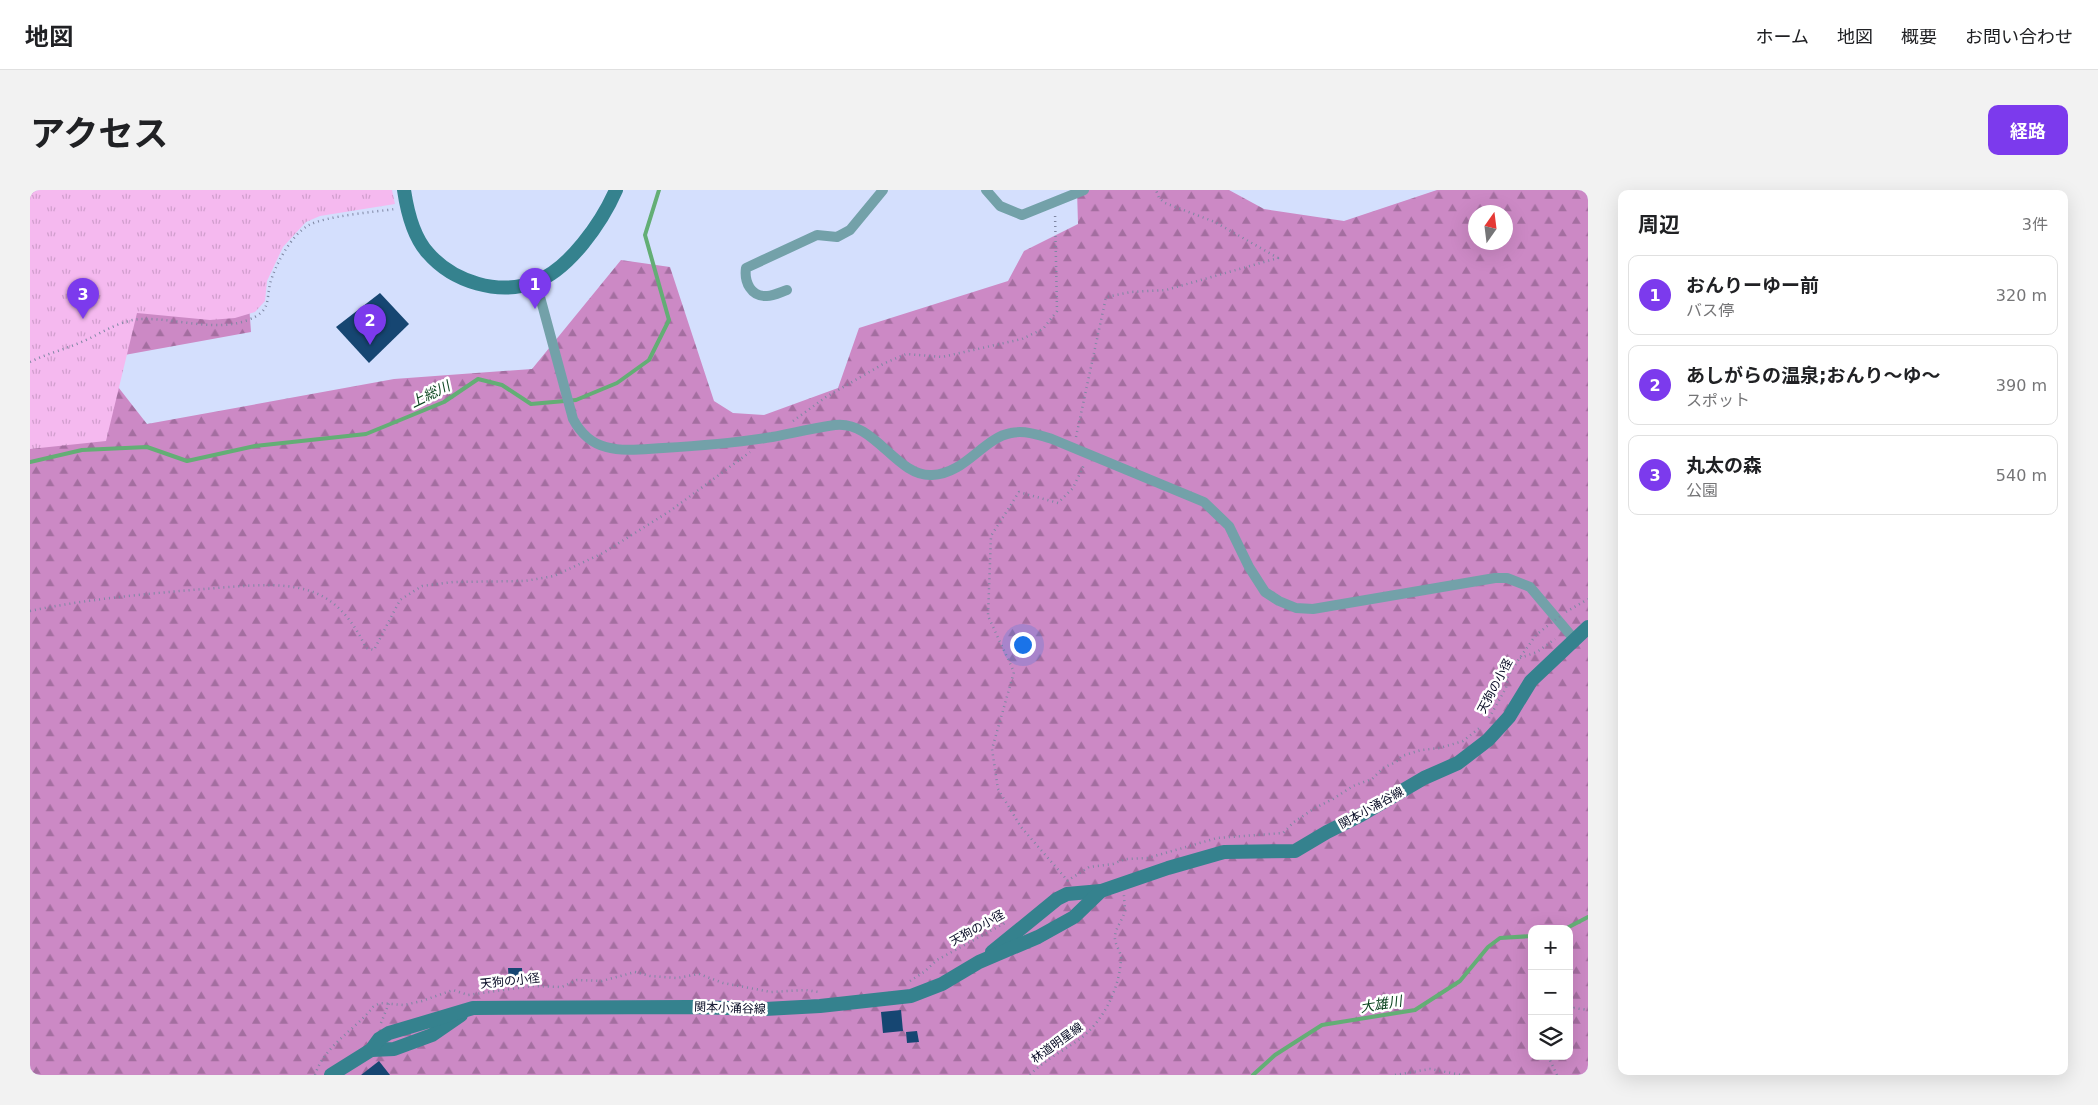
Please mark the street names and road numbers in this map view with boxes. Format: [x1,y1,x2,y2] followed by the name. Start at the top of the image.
[1475,656,1515,716] street label: 天狗の小径
[1336,784,1406,832] street label: 関本小涌谷線
[947,907,1007,949] street label: 天狗の小径
[479,971,541,991] street label: 天狗の小径
[694,1000,766,1016] street label: 関本小涌谷線
[1029,1020,1085,1066] street label: 林道明星線

